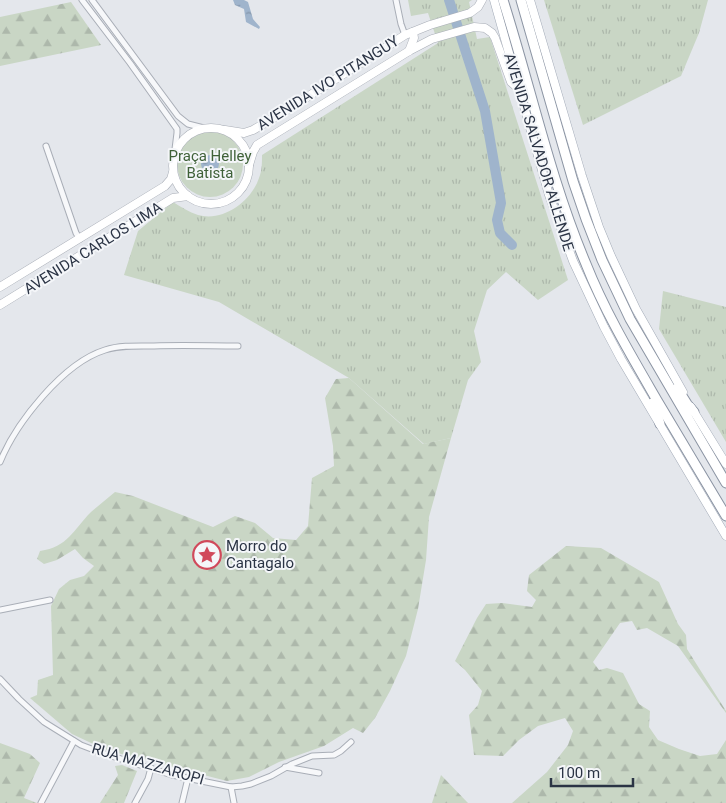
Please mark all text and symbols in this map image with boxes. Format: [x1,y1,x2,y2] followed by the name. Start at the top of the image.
[254,32,402,134] street label: AVENIDA IVO PITANGUY
[500,51,578,254] street label: AVENIDA SALVADOR ALLENDE
[168,147,252,182] park label: Praça Helley Batista
[21,198,166,298] street label: AVENIDA CARLOS LIMA
[226,537,294,572] place label: Morro do Cantagalo
[192,540,222,570] place icon: Morro do Cantagalo
[90,739,206,789] street label: RUA MAZZAROPI
[551,756,634,788] scale bar
[558,764,600,782] text: 100 m

